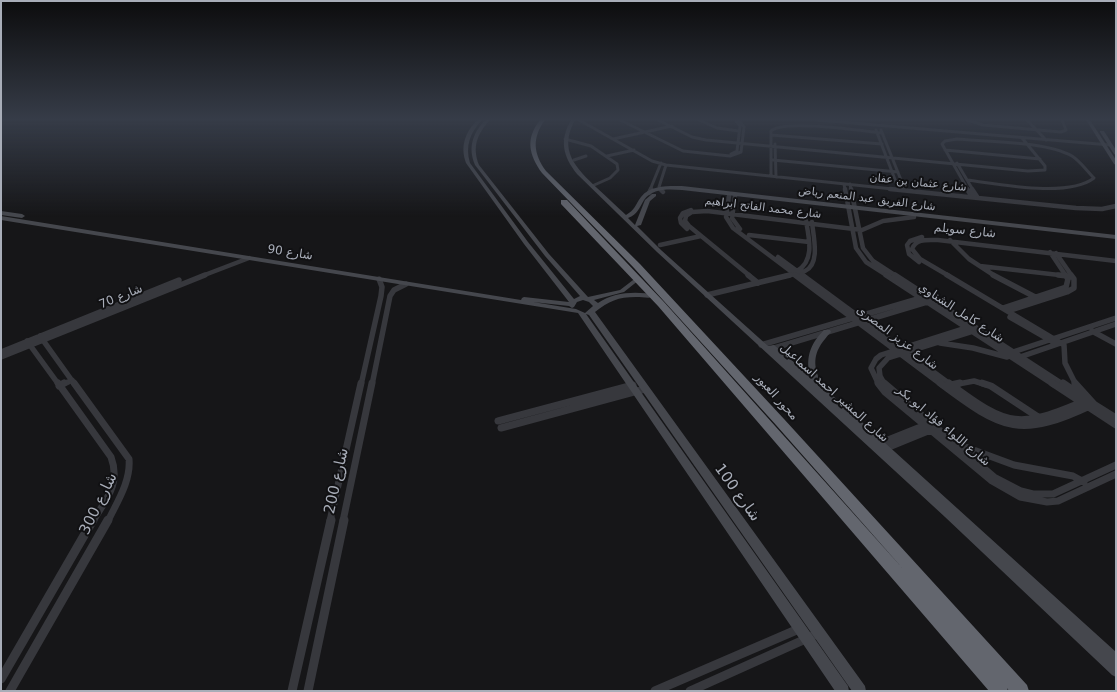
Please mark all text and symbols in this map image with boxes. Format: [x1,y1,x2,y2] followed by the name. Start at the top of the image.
[869,171,967,195] street label: شارع عثمان بن عفان
[798,184,936,214] street label: شارع الفريق عبد المنعم رياض
[704,194,822,222] street label: شارع محمد الفاتح ابراهيم
[933,221,997,241] street label: شارع سويلم
[266,242,314,264] street label: شارع 90
[915,280,1007,346] street label: شارع كامل الشناوي
[97,282,145,312] street label: شارع 70
[853,303,941,373] street label: شارع عزيز المصرى
[777,341,891,445] street label: شارع المشير احمد اسماعيل
[751,370,801,424] street label: محور العبور
[893,383,993,469] street label: شارع اللواء فؤاد ابو بكر
[321,446,353,516] street label: شارع 200
[710,461,764,525] street label: شارع 100
[76,470,122,538] street label: شارع 300

